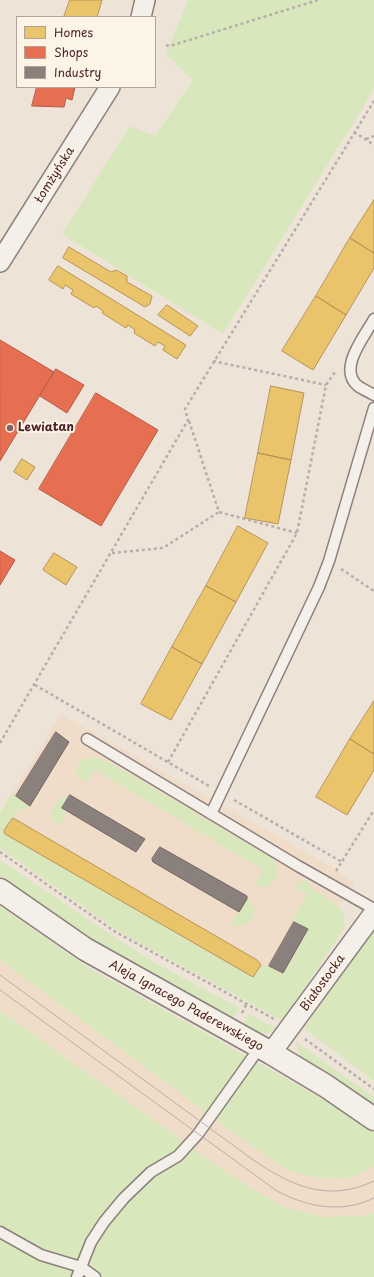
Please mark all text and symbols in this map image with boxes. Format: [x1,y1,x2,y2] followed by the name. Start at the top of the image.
[16,16,156,88] legend
[54,23,93,41] text: Homes
[54,43,88,61] text: Shops
[54,63,101,81] text: Industry
[32,144,78,206] street label: Łomżyńska
[18,421,74,435] place label: Lewiatan
[5,423,15,433] marker: Lewiatan
[298,952,348,1014] street label: Białostocka
[106,957,266,1055] street label: Aleja Ignacego Paderewskiego

